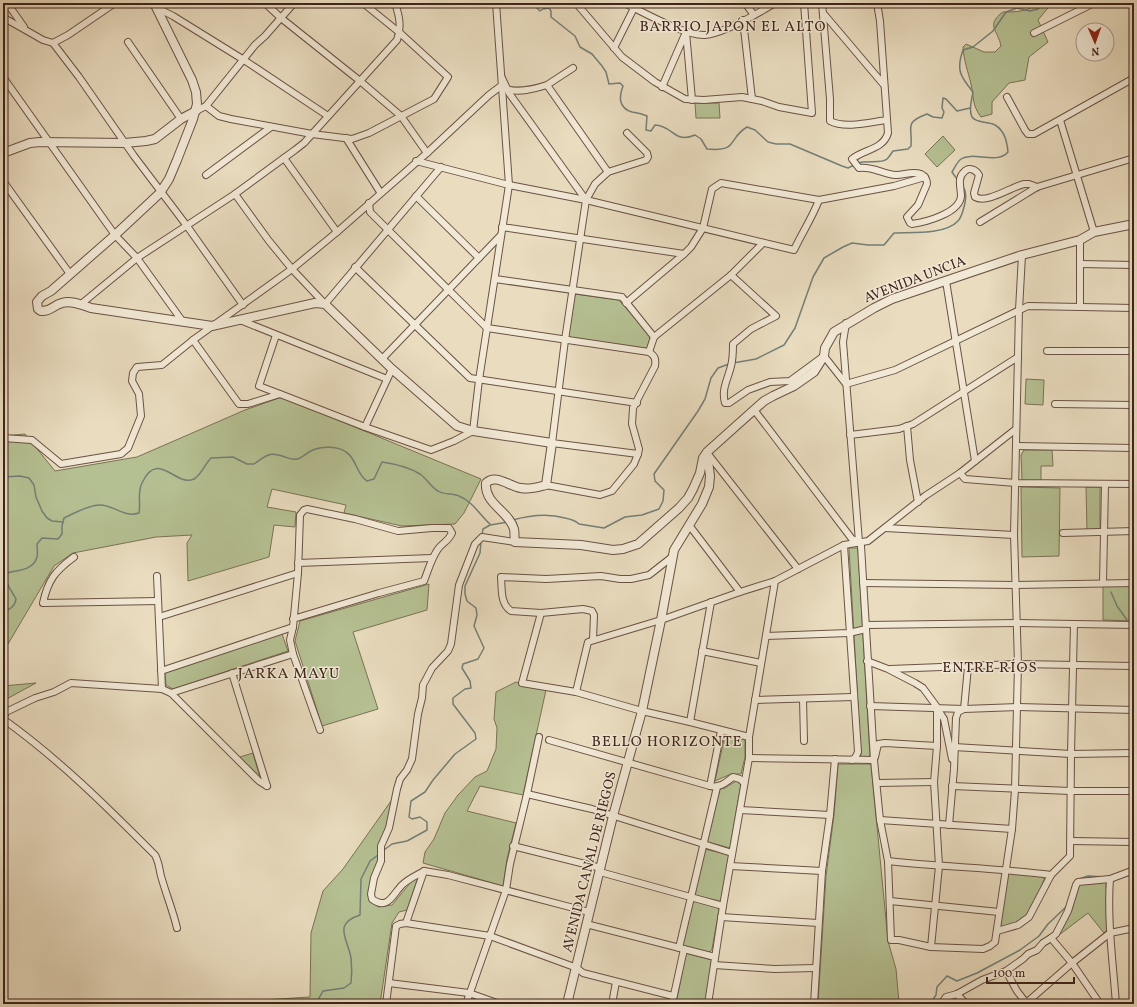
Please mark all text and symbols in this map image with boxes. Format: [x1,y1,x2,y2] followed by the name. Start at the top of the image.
[640,17,826,38] district label: BARRIO JAPÓN EL ALTO
[1075,22,1115,62] north arrow
[1091,43,1100,58] text: N
[861,252,969,308] street label: AVENIDA UNCIA
[942,658,1038,679] district label: ENTRE RÍOS
[238,664,340,685] district label: JARKA MAYU
[592,732,742,753] district label: BELLO HORIZONTE
[558,770,622,954] street label: AVENIDA CANAL DE RIEGOS
[987,959,1074,985] scale bar
[993,966,1026,982] text: 100 m

